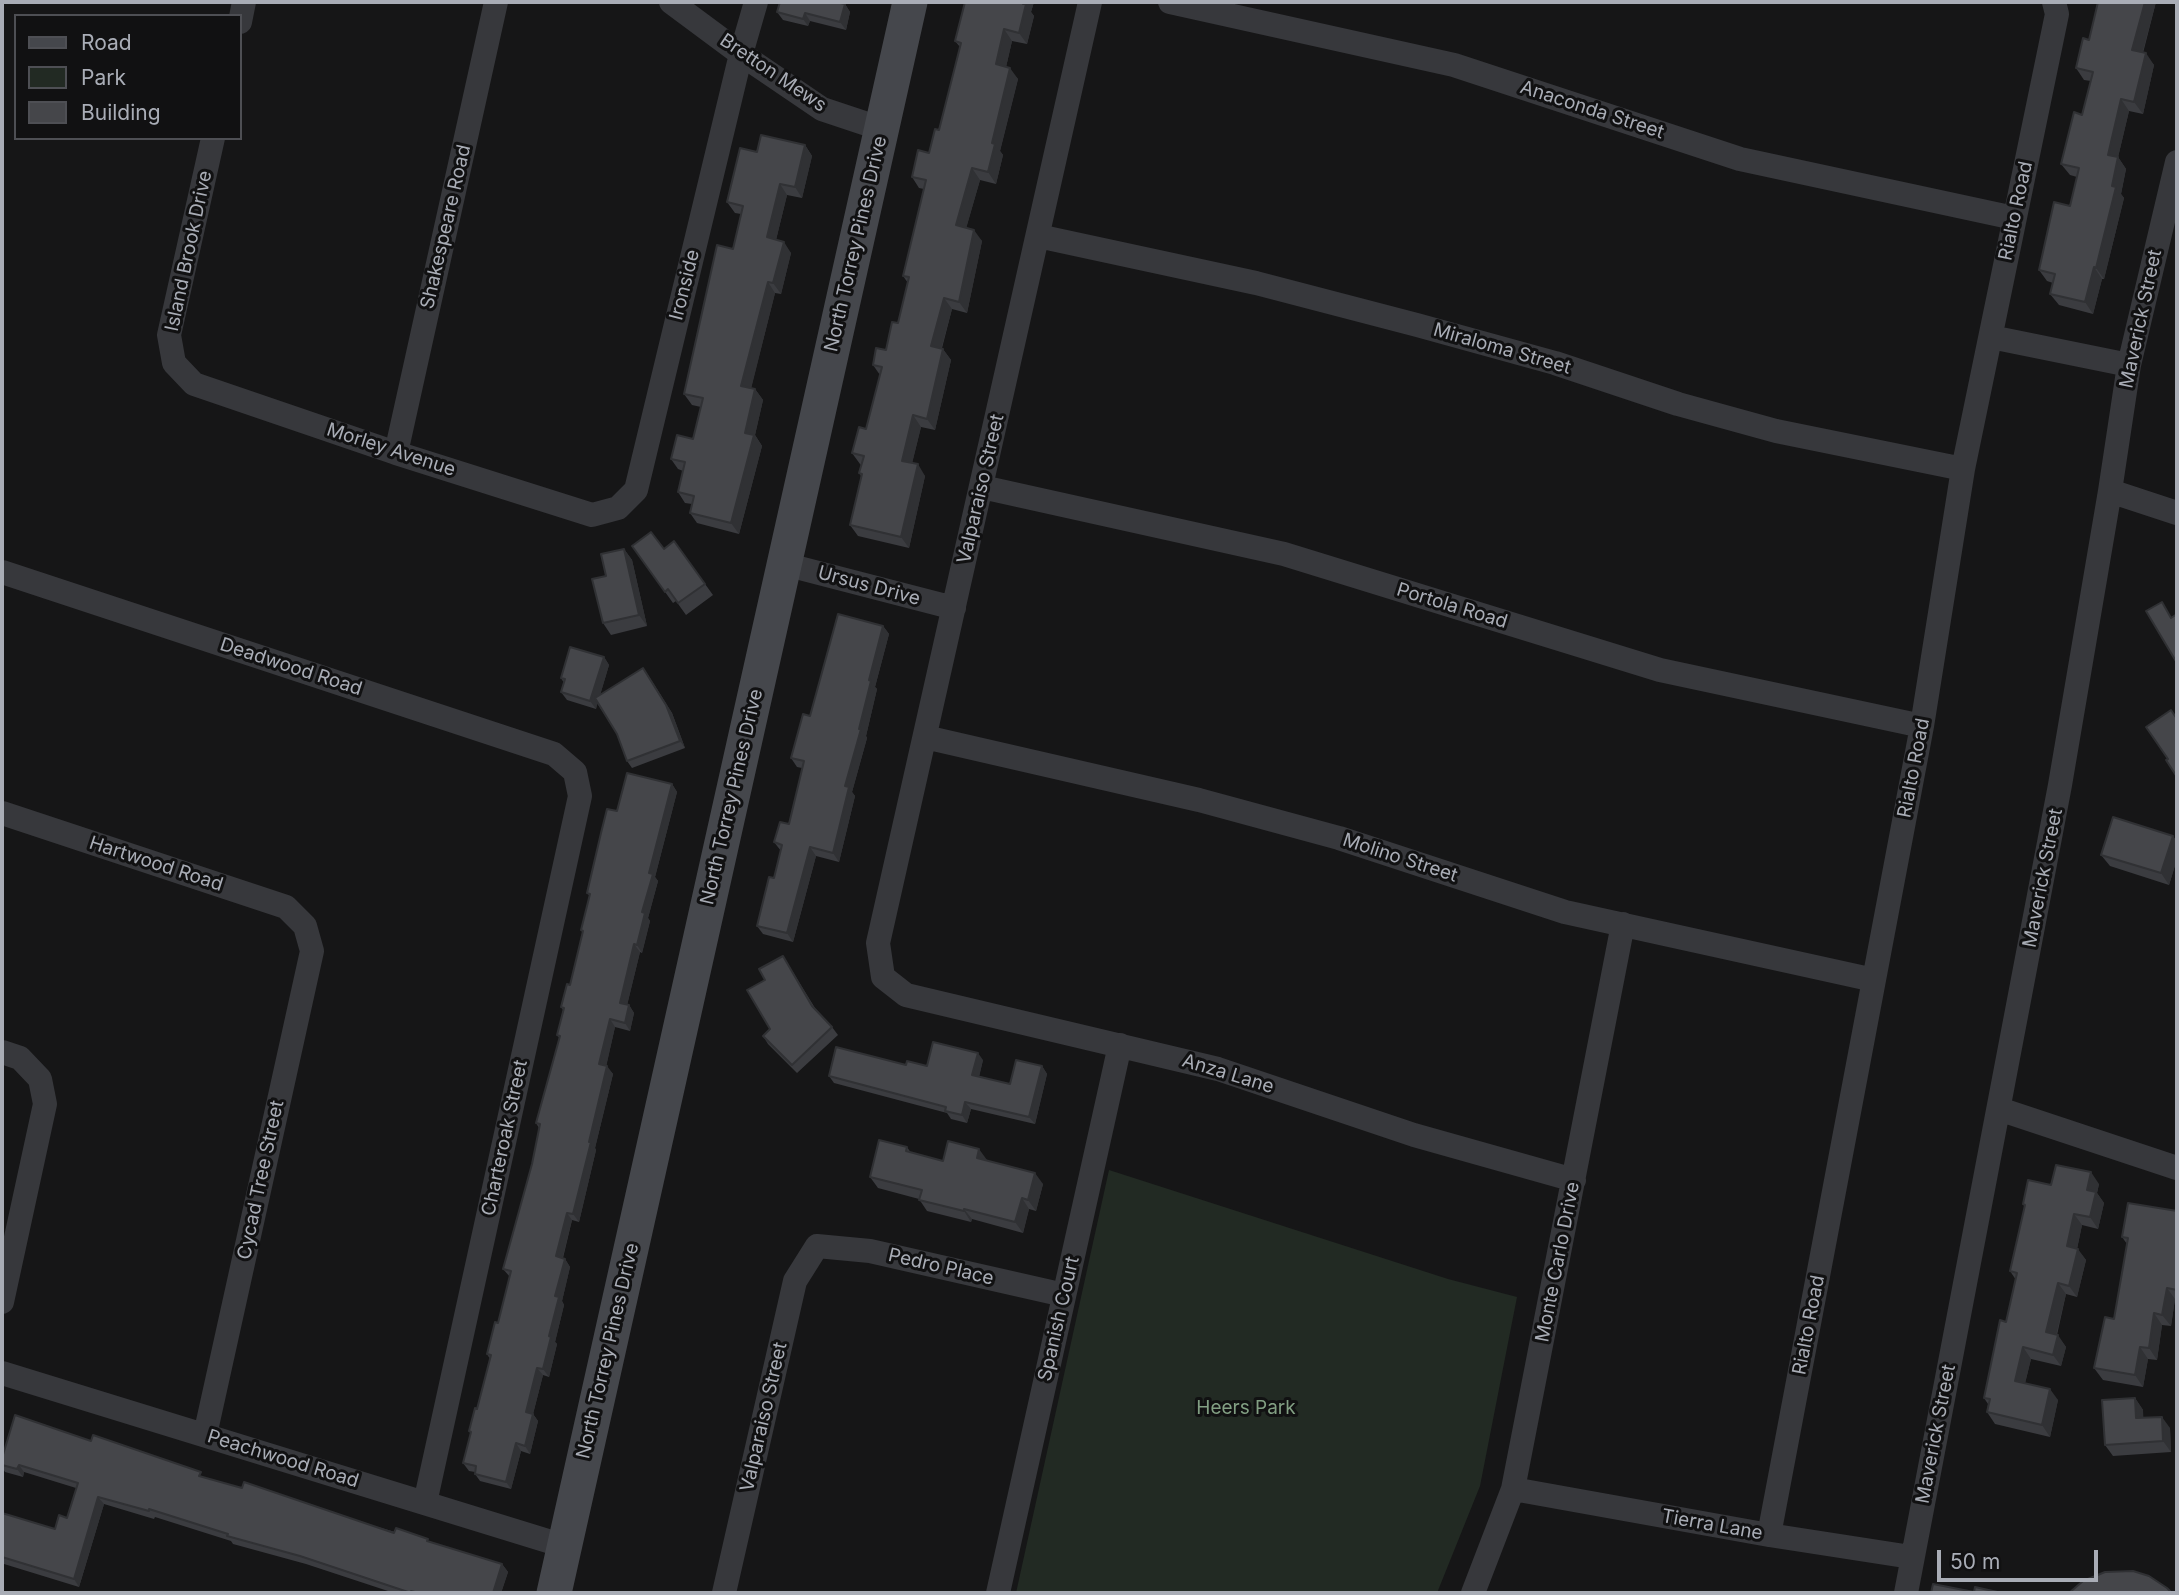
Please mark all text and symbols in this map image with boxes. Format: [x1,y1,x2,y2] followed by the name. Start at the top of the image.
[14,14,242,140] legend
[715,29,831,117] street label: Bretton Mews
[81,30,132,55] text: Road
[81,65,126,90] text: Park
[1517,76,1667,144] street label: Anaconda Street
[81,100,161,125] text: Building
[820,134,892,354] street label: North Torrey Pines Drive
[416,143,476,311] street label: Shakespeare Road
[1994,159,2038,263] street label: Rialto Road
[161,169,217,333] street label: Island Brook Drive
[665,247,705,323] street label: Ironside
[2115,248,2167,390] street label: Maverick Street
[1431,318,1573,380] street label: Miraloma Street
[953,412,1009,566] street label: Valparaiso Street
[324,418,458,482] street label: Morley Avenue
[815,561,923,611] street label: Ursus Drive
[1394,578,1510,634] street label: Portola Road
[217,633,365,701] street label: Deadwood Road
[696,687,768,907] street label: North Torrey Pines Drive
[1893,716,1935,820] street label: Rialto Road
[2018,807,2068,949] street label: Maverick Street
[1340,829,1460,887] street label: Molino Street
[86,832,226,896] street label: Hartwood Road
[1179,1049,1277,1099] street label: Anza Lane
[477,1058,533,1218] street label: Charteroak Street
[233,1098,289,1262] street label: Cycad Tree Street
[1531,1180,1585,1344] street label: Monte Carlo Drive
[572,1241,644,1461] street label: North Torrey Pines Drive
[886,1244,996,1290] street label: Pedro Place
[1034,1254,1084,1384] street label: Spanish Court
[1788,1273,1830,1377] street label: Rialto Road
[736,1340,792,1494] street label: Valparaiso Street
[1911,1363,1961,1505] street label: Maverick Street
[1196,1397,1296,1419] park label: Heers Park
[205,1425,361,1493] street label: Peachwood Road
[1660,1505,1764,1545] street label: Tierra Lane
[1941,1536,2102,1580] scale bar
[1950,1549,2000,1574] text: 50 m

